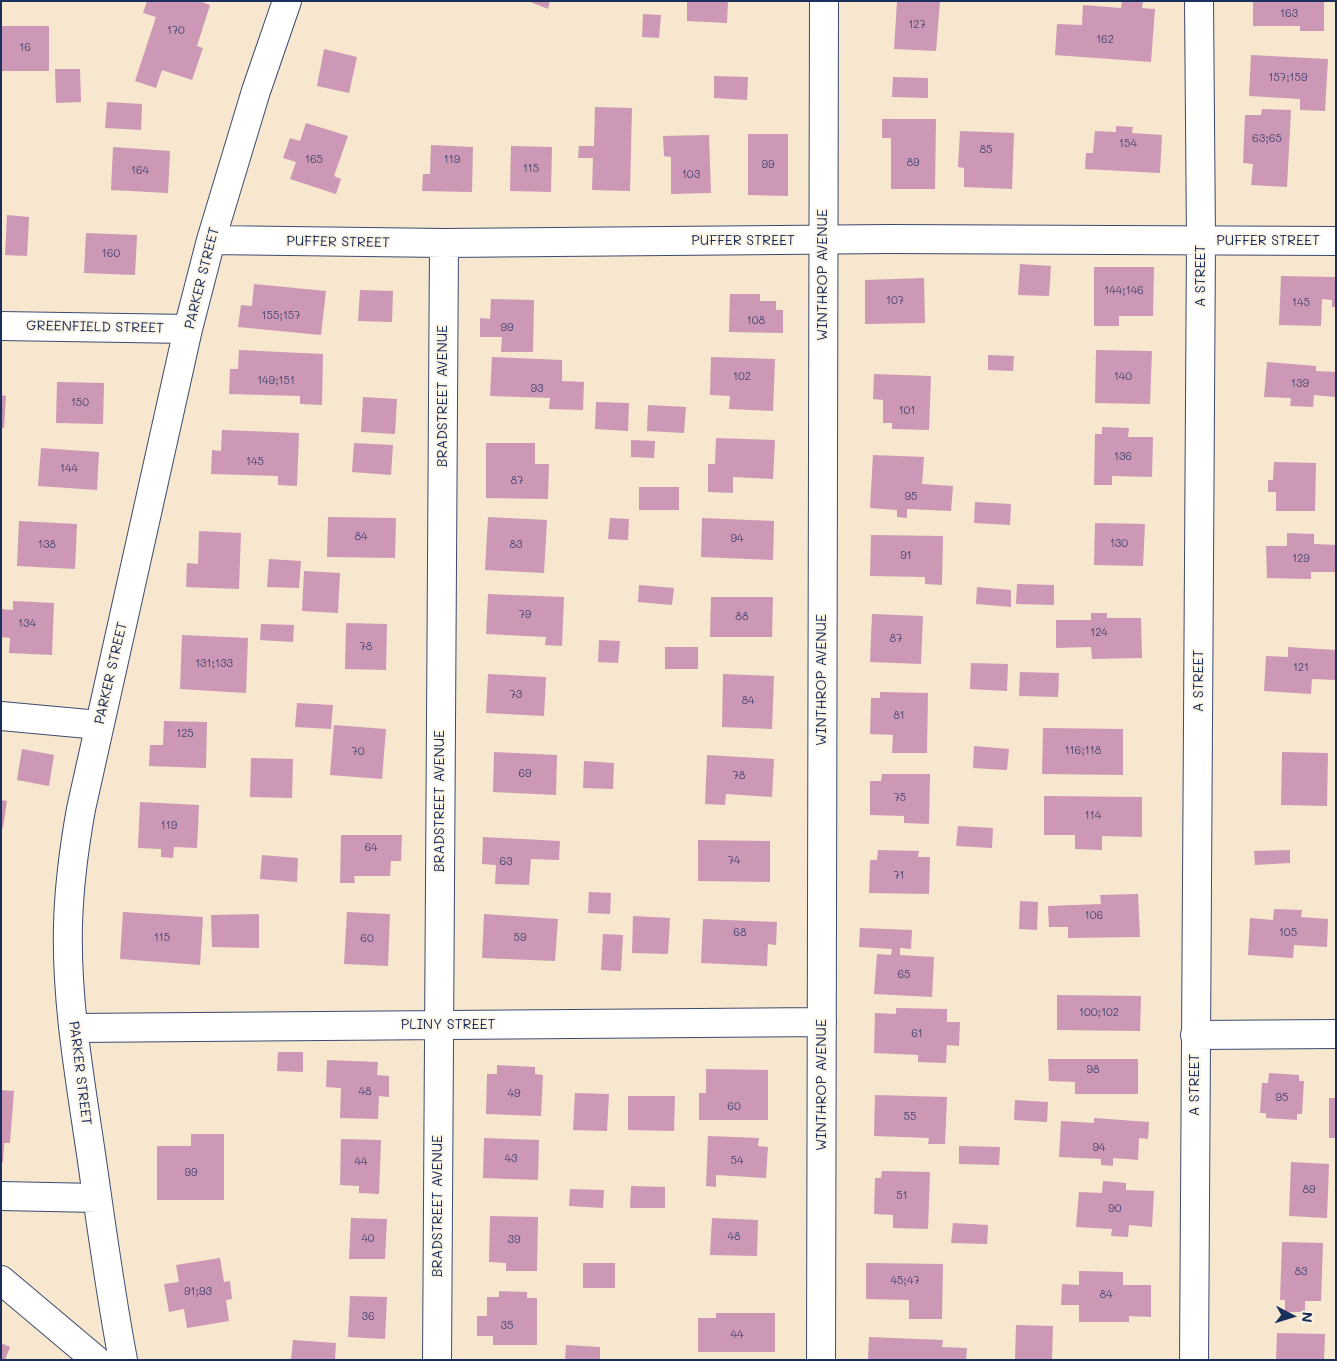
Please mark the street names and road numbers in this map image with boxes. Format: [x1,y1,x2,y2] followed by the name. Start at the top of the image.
[815,209,831,341] street label: WINTHROP AVENUE
[181,225,223,331] street label: PARKER STREET
[286,233,390,251] street label: PUFFER STREET
[691,233,795,249] street label: PUFFER STREET
[1216,233,1320,249] street label: PUFFER STREET
[1193,245,1209,307] street label: A STREET
[26,317,164,337] street label: GREENFIELD STREET
[435,325,451,467] street label: BRADSTREET AVENUE
[814,614,830,746] street label: WINTHROP AVENUE
[91,620,131,726] street label: PARKER STREET
[1191,650,1207,712] street label: A STREET
[432,730,448,872] street label: BRADSTREET AVENUE
[401,1017,495,1033] street label: PLINY STREET
[814,1019,830,1151] street label: WINTHROP AVENUE
[65,1020,95,1126] street label: PARKER STREET
[1187,1054,1203,1116] street label: A STREET
[430,1135,446,1277] street label: BRADSTREET AVENUE

